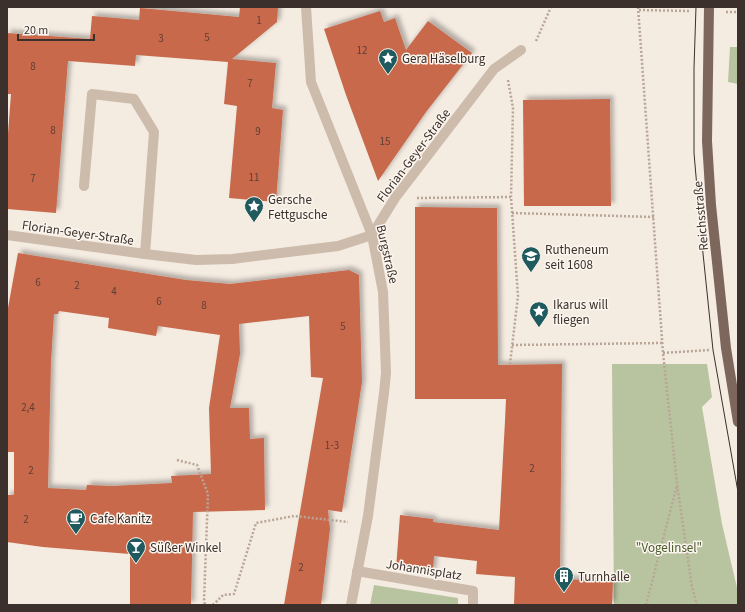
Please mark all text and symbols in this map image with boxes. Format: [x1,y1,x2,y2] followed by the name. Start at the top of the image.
[256,13,262,28] house number: 1
[18,16,94,42] scale bar
[24,22,48,39] text: 20 m
[204,30,210,45] house number: 5
[158,31,164,46] house number: 3
[357,43,367,58] house number: 12
[377,47,399,75] place icon: Gera Häselburg
[402,50,486,68] place label: Gera Häselburg
[30,59,36,74] house number: 8
[247,76,253,91] house number: 7
[373,105,455,206] street label: Florian-Geyer-Straße
[50,123,56,138] house number: 8
[255,124,261,139] house number: 9
[380,134,390,149] house number: 15
[249,170,259,185] house number: 11
[30,171,36,186] house number: 7
[689,180,713,251] street label: Reichsstraße
[268,191,327,224] place label: Gersche Fettgusche
[243,195,265,223] place icon: Gersche Fettgusche
[21,216,135,250] street label: Florian-Geyer-Straße
[372,223,403,285] street label: Burgstraße
[545,241,609,274] place label: Rutheneum seit 1608
[520,245,542,273] school or university icon: Rutheneum seit 1608
[35,275,41,290] house number: 6
[74,278,80,293] house number: 2
[111,284,117,299] house number: 4
[156,294,162,309] house number: 6
[553,296,608,329] place label: Ikarus will fliegen
[201,298,207,313] house number: 8
[528,300,550,328] place icon: Ikarus will fliegen
[340,319,346,334] house number: 5
[21,400,35,415] house number: 2,4
[325,438,339,453] house number: 1-3
[529,461,535,476] house number: 2
[28,463,34,478] house number: 2
[65,507,87,535] cafe icon: Cafe Kanitz
[90,510,151,528] place label: Cafe Kanitz
[23,512,29,527] house number: 2
[125,536,147,564] bar icon: Süßer Winkel
[150,539,222,557] place label: Süßer Winkel
[636,539,702,557] park label: "Vogelinsel"
[385,555,464,585] street label: Johannisplatz
[298,560,304,575] house number: 2
[553,565,575,593] building icon: Turnhalle
[578,568,630,586] place label: Turnhalle

